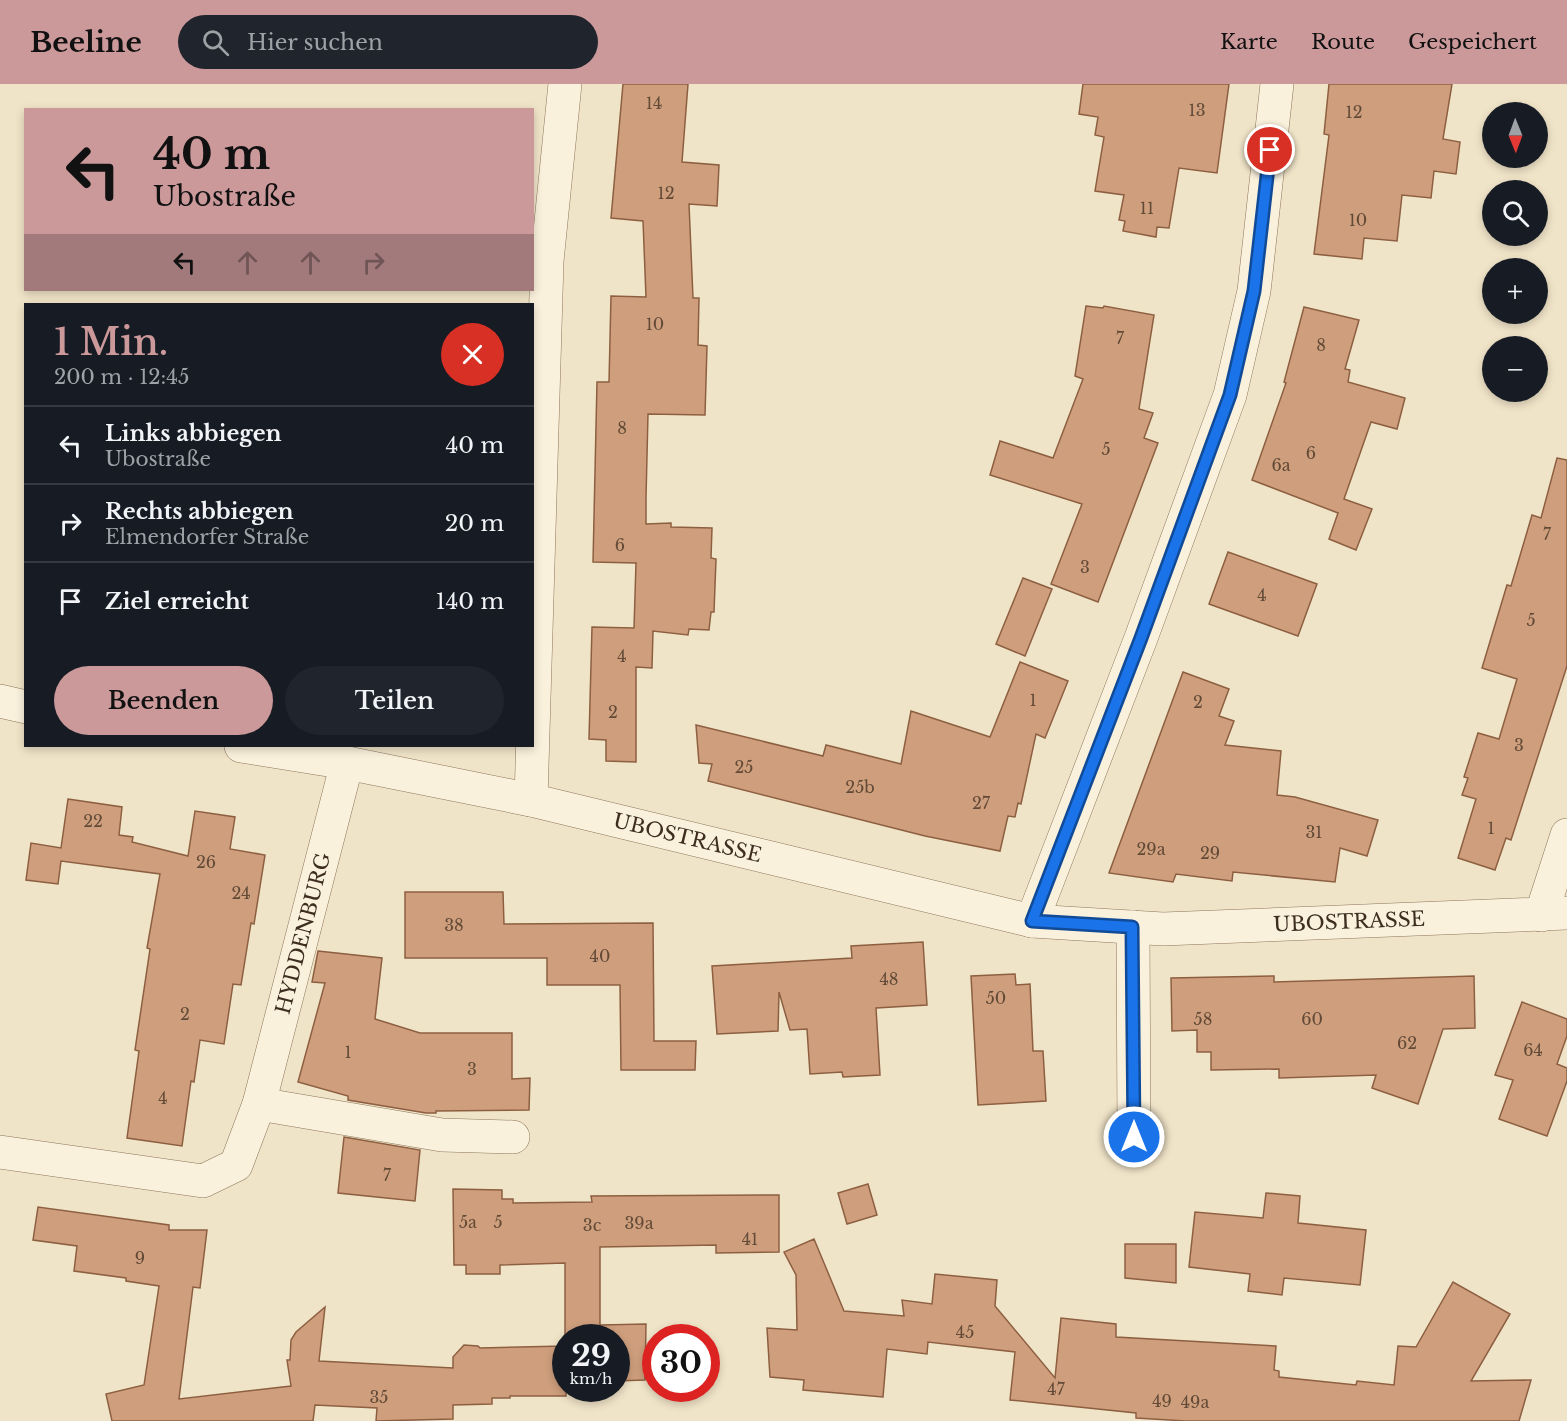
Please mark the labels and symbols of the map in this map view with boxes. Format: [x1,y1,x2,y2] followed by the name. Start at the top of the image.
[646,93,662,113] house number: 14
[1189,100,1206,120] house number: 13
[1346,102,1363,122] house number: 12
[1482,102,1548,168] north arrow
[1244,124,1295,175] pin
[658,183,675,203] house number: 12
[1140,198,1154,218] house number: 11
[1349,210,1367,230] house number: 10
[646,314,664,334] house number: 10
[1116,328,1125,348] house number: 7
[1316,335,1326,355] house number: 8
[617,418,627,438] house number: 8
[1101,439,1111,459] house number: 5
[1306,443,1316,463] house number: 6
[1271,455,1291,475] house number: 6a
[1543,524,1552,544] house number: 7
[615,535,625,555] house number: 6
[1080,557,1090,577] house number: 3
[1257,585,1267,605] house number: 4
[1526,610,1536,630] house number: 5
[617,646,627,666] house number: 4
[1029,690,1037,710] house number: 1
[1193,692,1203,712] house number: 2
[608,702,618,722] house number: 2
[1514,735,1524,755] house number: 3
[735,757,753,777] house number: 25
[845,777,875,797] house number: 25b
[972,793,991,813] house number: 27
[611,808,764,867] street label: UBOSTRASSE
[83,811,103,831] house number: 22
[1487,818,1495,838] house number: 1
[1306,822,1323,842] house number: 31
[1136,839,1166,859] house number: 29a
[1200,843,1220,863] house number: 29
[271,850,335,1017] street label: HYDDENBURG
[196,852,216,872] house number: 26
[231,883,251,903] house number: 24
[1273,907,1426,937] street label: UBOSTRASSE
[444,915,464,935] house number: 38
[590,946,610,966] house number: 40
[879,969,899,989] house number: 48
[986,988,1006,1008] house number: 50
[180,1004,190,1024] house number: 2
[1194,1009,1212,1029] house number: 58
[1301,1009,1323,1029] house number: 60
[1397,1033,1417,1053] house number: 62
[1523,1040,1543,1060] house number: 64
[344,1042,352,1062] house number: 1
[467,1059,477,1079] house number: 3
[158,1088,168,1108] house number: 4
[1102,1105,1166,1169] position arrow
[383,1165,392,1185] house number: 7
[459,1212,477,1232] house number: 5a
[493,1212,503,1232] house number: 5
[624,1213,654,1233] house number: 39a
[583,1215,602,1235] house number: 3c
[742,1229,758,1249] house number: 41
[135,1248,145,1268] house number: 9
[956,1322,974,1342] house number: 45
[642,1324,720,1402] speed limit sign: 30
[1047,1379,1066,1399] house number: 47
[370,1387,388,1407] house number: 35
[1152,1391,1172,1411] house number: 49
[1181,1392,1209,1412] house number: 49a

